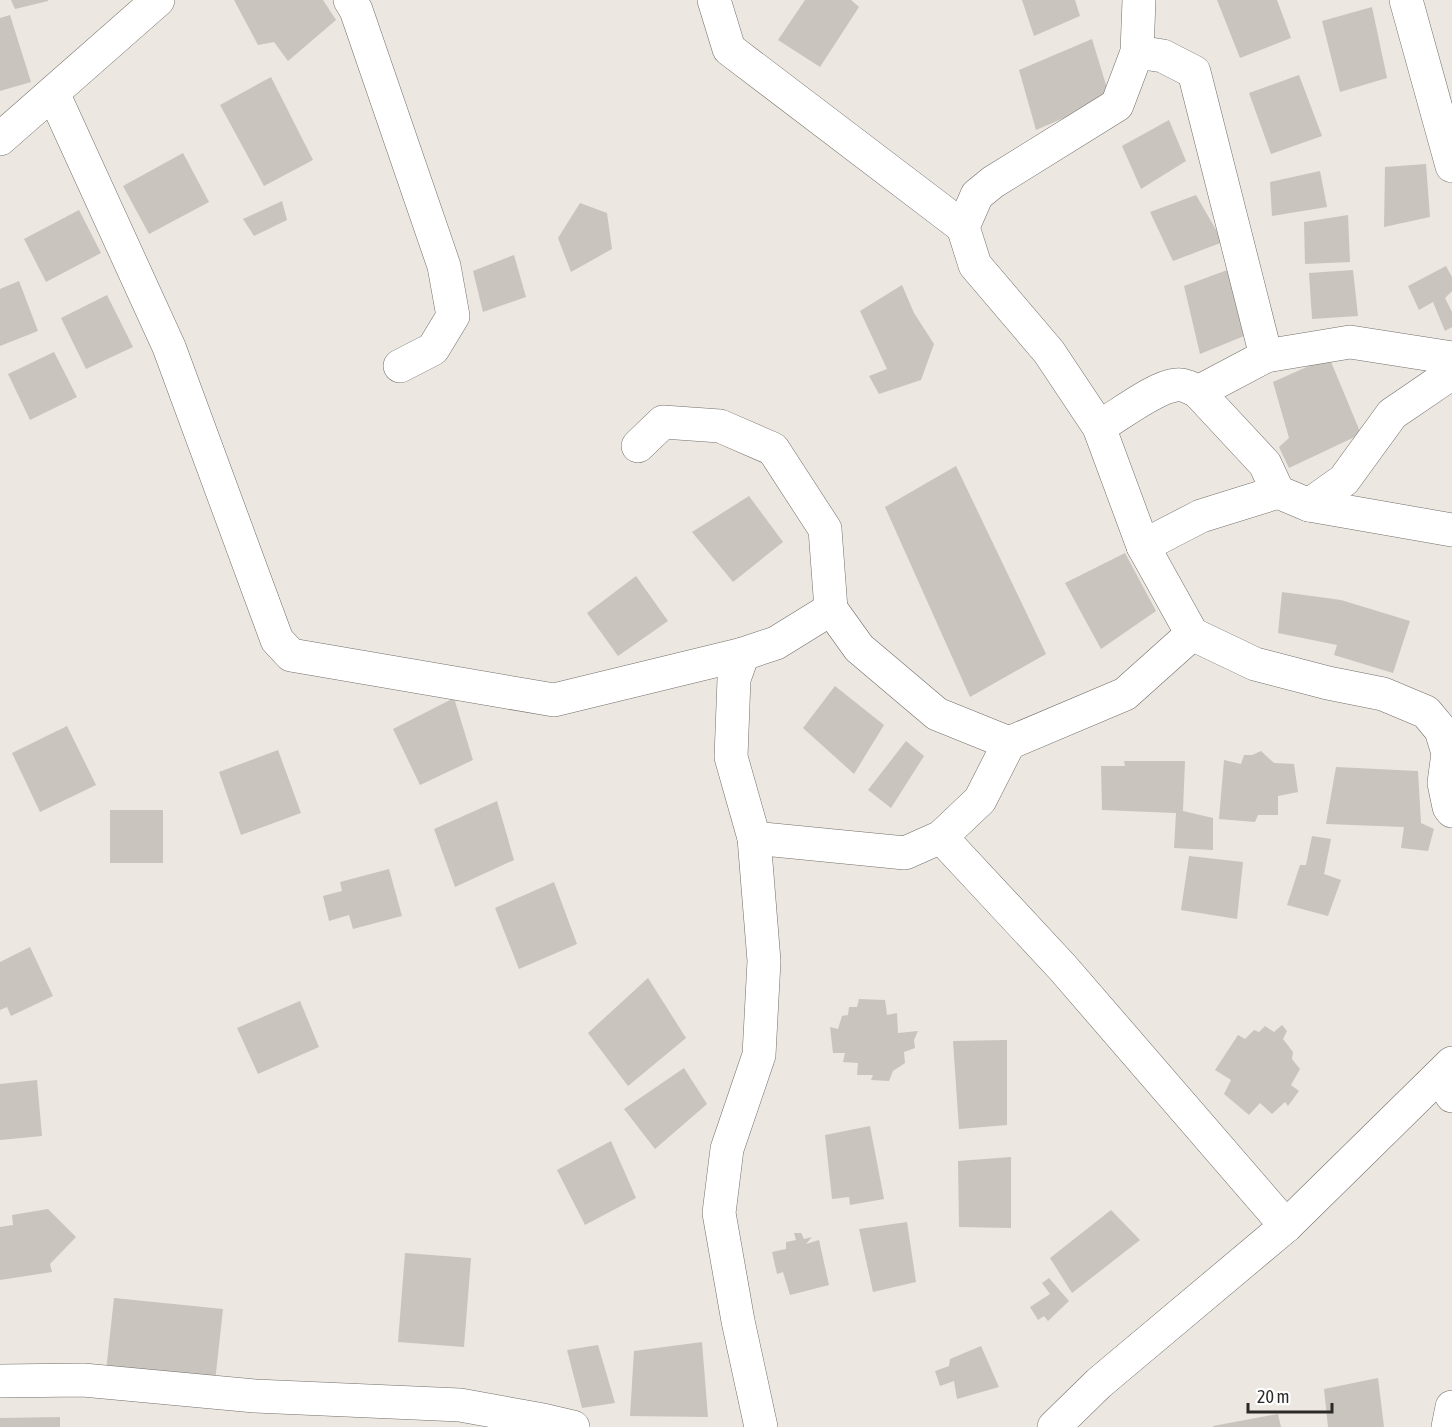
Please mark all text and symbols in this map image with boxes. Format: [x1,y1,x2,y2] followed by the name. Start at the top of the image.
[1248,1376,1332,1414] scale bar
[1257,1386,1289,1407] text: 20 m

